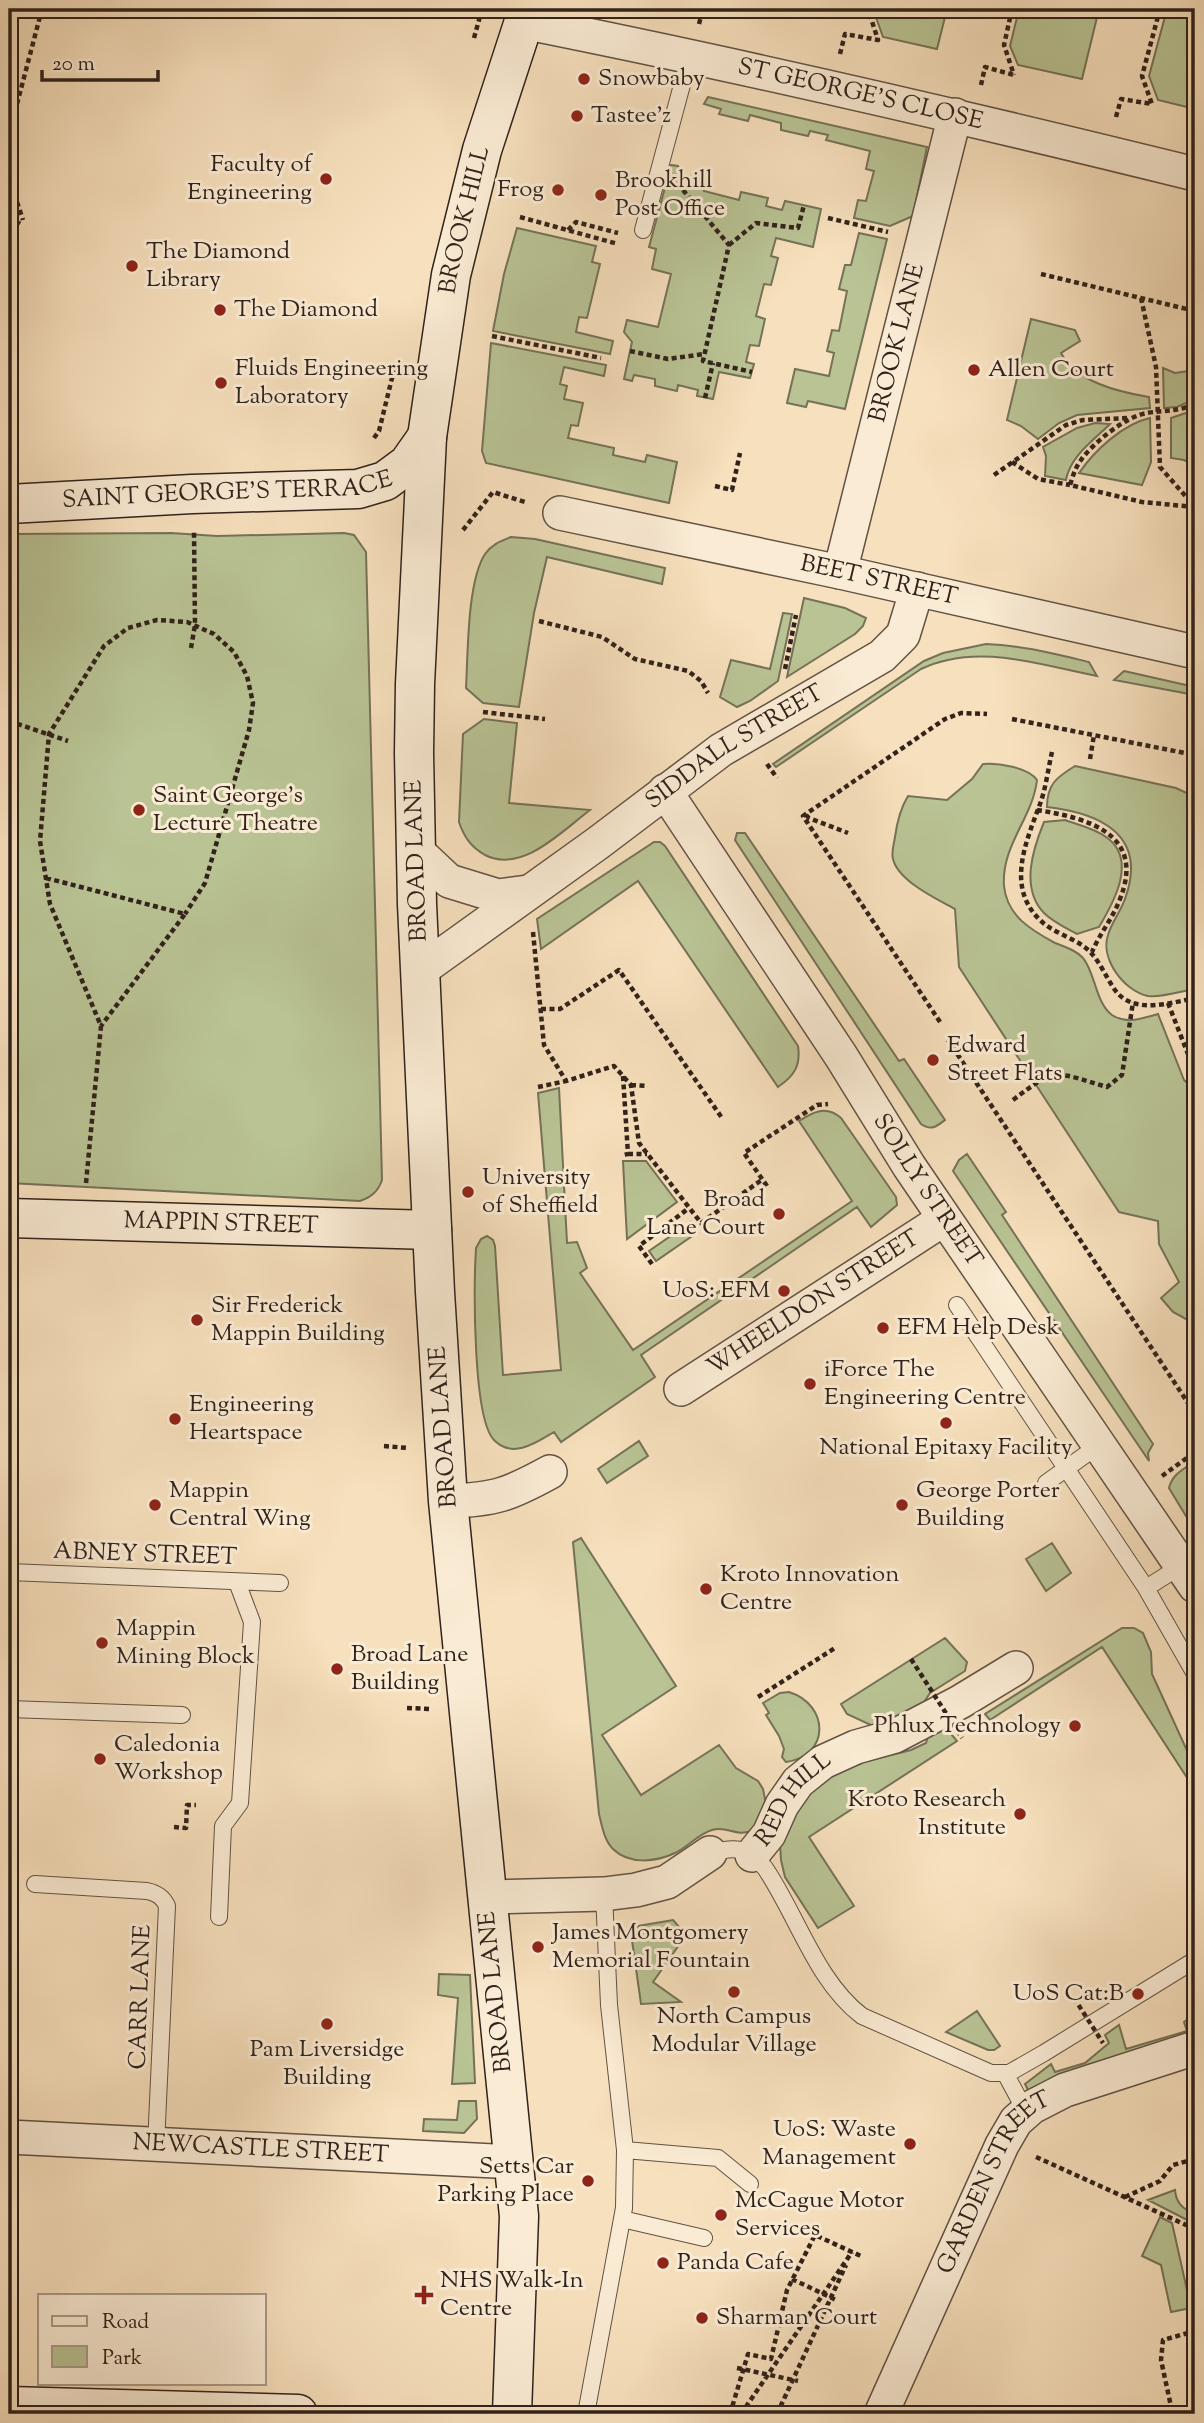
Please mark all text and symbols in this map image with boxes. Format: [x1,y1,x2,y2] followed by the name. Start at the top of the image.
[42,38,158,82] scale bar
[52,50,95,80] text: 20 m
[734,50,987,139] street label: ST GEORGE'S CLOSE
[598,62,705,96] place label: Snowbaby
[576,71,592,87] marker: Snowbaby
[591,99,671,133] place label: Tastee'z
[569,108,585,124] marker: Tastee'z
[431,143,499,296] street label: BROOK HILL
[187,148,314,210] place label: Faculty of Engineering
[615,164,725,226] place label: Brookhill Post Office
[318,171,334,187] marker: Faculty of Engineering
[497,173,544,207] place label: Frog
[550,182,566,198] marker: Frog
[593,187,609,203] marker: Brookhill Post Office
[146,235,291,297] place label: The Diamond Library
[124,258,140,274] marker: The Diamond Library
[861,260,934,426] street label: BROOK LANE
[234,293,379,327] place label: The Diamond
[212,302,228,318] marker: The Diamond
[235,352,428,414] place label: Fluids Engineering Laboratory
[988,353,1114,387] place label: Allen Court
[966,362,982,378] marker: Allen Court
[213,375,229,391] marker: Fluids Engineering Laboratory
[61,463,397,518] street label: SAINT GEORGE'S TERRACE
[797,547,961,615] street label: BEET STREET
[639,677,830,818] street label: SIDDALL STREET
[153,779,318,841] place label: Saint George's Lecture Theatre
[397,779,437,943] street label: BROAD LANE
[131,802,147,818] marker: Saint George's Lecture Theatre
[947,1029,1063,1091] place label: Edward Street Flats
[925,1052,941,1068] marker: Edward Street Flats
[864,1107,990,1274] street label: SOLLY STREET
[482,1161,599,1223] place label: University of Sheffield
[646,1183,765,1245] place label: Broad Lane Court
[460,1184,476,1200] marker: University of Sheffield
[123,1204,319,1244] street label: MAPPIN STREET
[771,1206,787,1222] marker: Broad Lane Court
[701,1222,927,1385] street label: WHEELDON STREET
[662,1274,770,1308] place label: UoS: EFM
[776,1283,792,1299] marker: UoS: EFM
[211,1289,385,1351] place label: Sir Frederick Mappin Building
[897,1311,1060,1345] place label: EFM Help Desk
[189,1312,205,1328] marker: Sir Frederick Mappin Building
[875,1320,891,1336] marker: EFM Help Desk
[421,1344,467,1509] street label: BROAD LANE
[824,1353,1026,1415] place label: iForce The Engineering Centre
[802,1376,818,1392] marker: iForce The Engineering Centre
[189,1388,314,1450] place label: Engineering Heartspace
[167,1411,183,1427] marker: Engineering Heartspace
[938,1415,954,1431] marker: National Epitaxy Facility
[819,1431,1073,1465] place label: National Epitaxy Facility
[169,1474,311,1536] place label: Mappin Central Wing
[916,1474,1060,1536] place label: George Porter Building
[147,1497,163,1513] marker: Mappin Central Wing
[894,1497,910,1513] marker: George Porter Building
[52,1535,238,1575] street label: ABNEY STREET
[720,1558,899,1620] place label: Kroto Innovation Centre
[698,1581,714,1597] marker: Kroto Innovation Centre
[116,1612,255,1674] place label: Mappin Mining Block
[94,1635,110,1651] marker: Mappin Mining Block
[351,1638,468,1700] place label: Broad Lane Building
[329,1661,345,1677] marker: Broad Lane Building
[874,1709,1061,1743] place label: Phlux Technology
[1067,1718,1083,1734] marker: Phlux Technology
[114,1728,223,1790] place label: Caledonia Workshop
[748,1744,839,1855] street label: RED HILL
[92,1751,108,1767] marker: Caledonia Workshop
[848,1783,1006,1845] place label: Kroto Research Institute
[1012,1806,1028,1822] marker: Kroto Research Institute
[471,1909,521,2074] street label: BROAD LANE
[550,1916,750,1978] place label: James Montgomery Memorial Fountain
[121,1923,161,2070] street label: CARR LANE
[530,1939,546,1955] marker: James Montgomery Memorial Fountain
[1013,1977,1124,2011] place label: UoS Cat:B
[726,1984,742,2000] marker: North Campus Modular Village
[1130,1986,1146,2002] marker: UoS Cat:B
[651,2000,817,2062] place label: North Campus Modular Village
[319,2016,335,2032] marker: Pam Liversidge Building
[250,2033,404,2095] place label: Pam Liversidge Building
[929,2083,1057,2280] street label: GARDEN STREET
[762,2113,896,2175] place label: UoS: Waste Management
[132,2126,390,2173] street label: NEWCASTLE STREET
[902,2136,918,2152] marker: UoS: Waste Management
[438,2150,574,2212] place label: Setts Car Parking Place
[580,2173,596,2189] marker: Setts Car Parking Place
[735,2184,904,2246] place label: McCague Motor Services
[713,2207,729,2223] marker: McCague Motor Services
[677,2246,794,2280] place label: Panda Cafe
[655,2255,671,2271] marker: Panda Cafe
[440,2264,584,2326] place label: NHS Walk-In Centre
[414,2285,434,2305] marker: NHS Walk-In Centre
[38,2294,266,2384] legend
[716,2301,877,2335] place label: Sharman Court
[102,2308,149,2338] text: Road
[694,2310,710,2326] marker: Sharman Court
[102,2344,143,2374] text: Park

